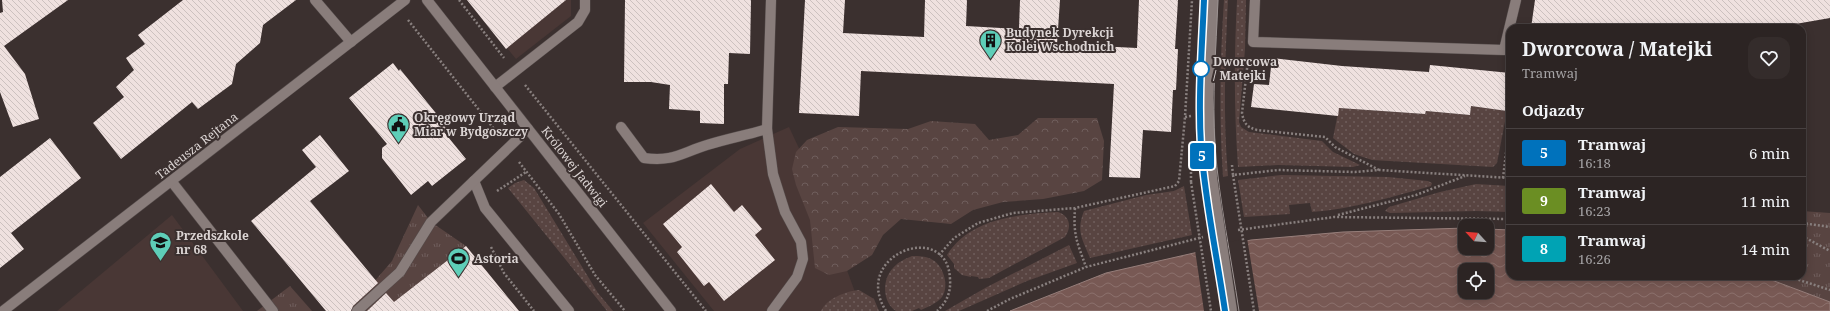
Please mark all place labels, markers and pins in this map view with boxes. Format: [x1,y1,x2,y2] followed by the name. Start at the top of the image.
[1006,24,1115,55] place label: Budynek Dyrekcji Kolei Wschodnich
[977,27,1003,60] building icon: Budynek Dyrekcji Kolei Wschodnich
[1213,53,1277,84] place label: Dworcowa / Matejki
[1192,60,1210,78] marker: Dworcowa / Matejki
[414,109,528,140] place label: Okręgowy Urząd Miar w Bydgoszczy
[386,112,412,145] public building icon: Okręgowy Urząd Miar w Bydgoszczy
[176,227,249,258] place label: Przedszkole nr 68
[148,230,174,263] school or university icon: Przedszkole nr 68
[445,246,471,279] sports icon: Astoria
[474,250,519,267] place label: Astoria

